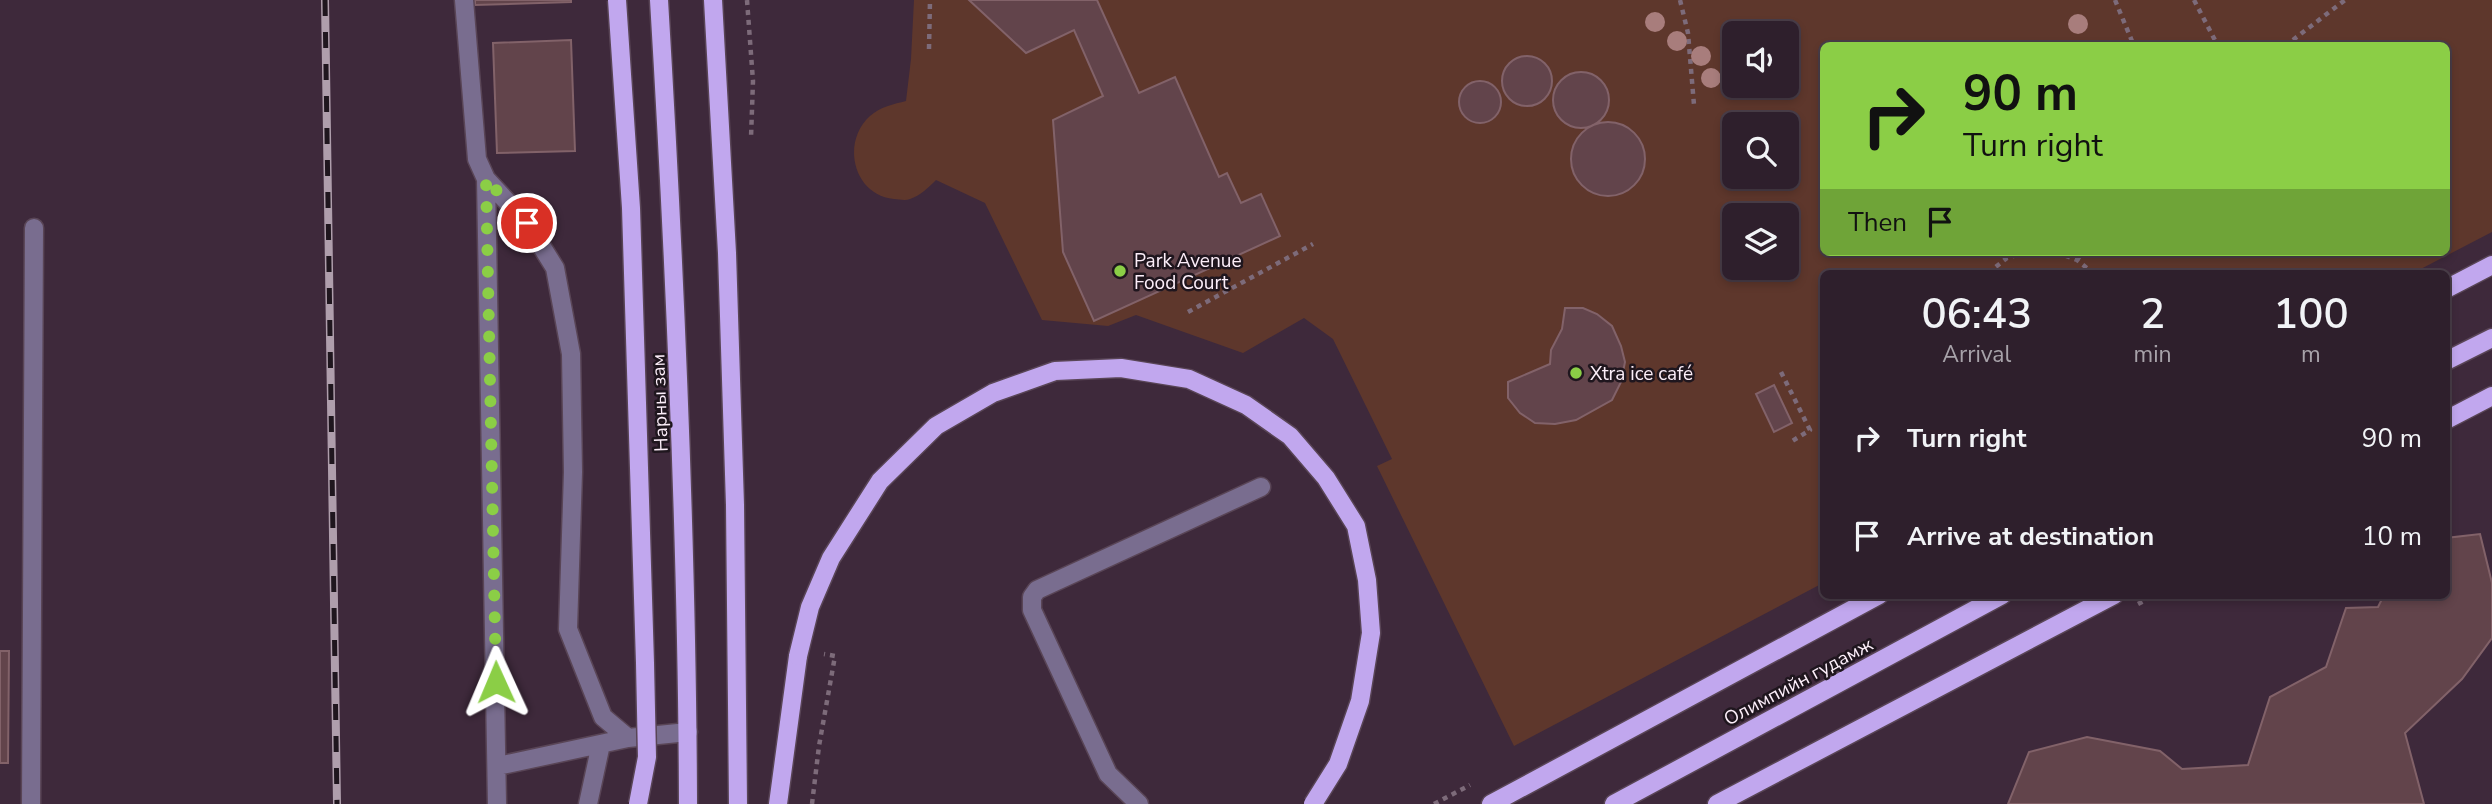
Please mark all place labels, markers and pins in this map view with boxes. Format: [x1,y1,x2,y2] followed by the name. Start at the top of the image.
[497,193,557,253] pin
[1134,248,1242,296] place label: Park Avenue Food Court
[1112,263,1128,279] marker: Park Avenue Food Court
[1590,361,1693,387] place label: Xtra ice café
[1568,365,1584,381] marker: Xtra ice café

